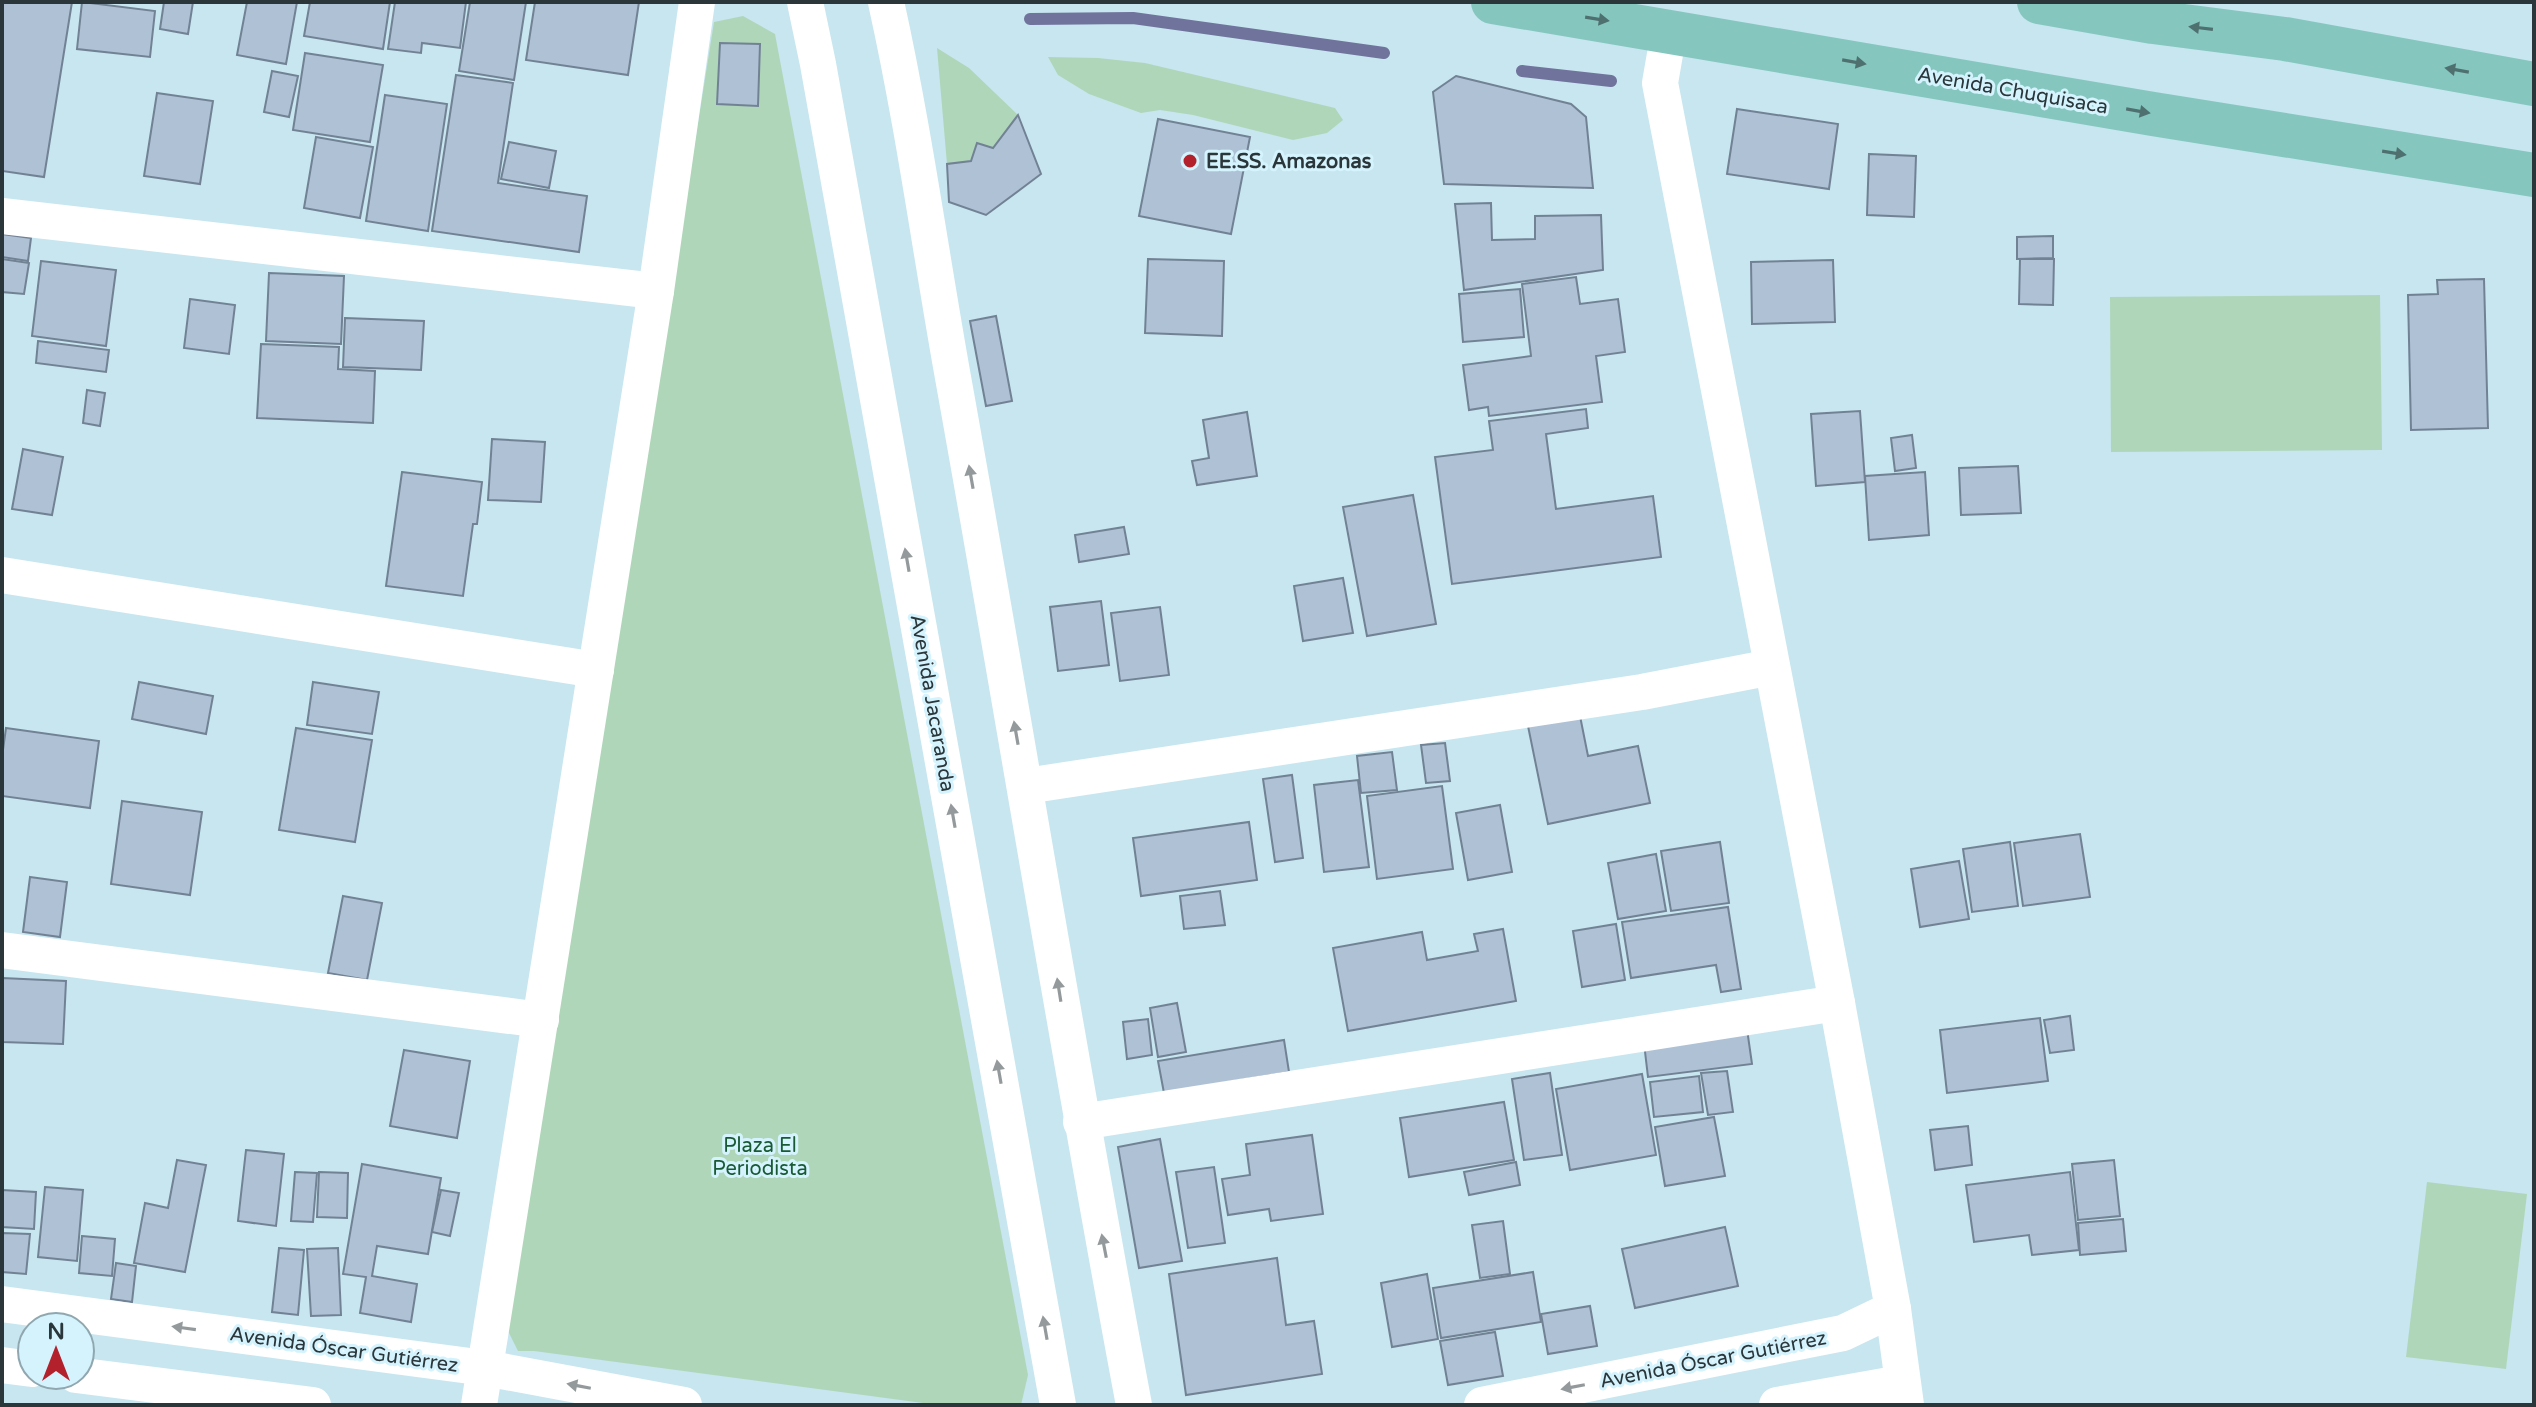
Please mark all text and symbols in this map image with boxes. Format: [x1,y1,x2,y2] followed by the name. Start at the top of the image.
[1585,13,1610,26] one-way arrow
[2188,21,2213,34] one-way arrow
[1842,57,1867,69] one-way arrow
[1916,62,2110,120] street label: Avenida Chuquisaca
[2444,63,2469,75] one-way arrow
[2125,106,2150,118] one-way arrow
[2382,147,2407,160] one-way arrow
[1206,150,1372,174] place label: EE.SS. Amazonas
[1181,152,1199,170] marker: EE.SS. Amazonas
[964,464,976,489] one-way arrow
[901,548,913,573] one-way arrow
[905,613,959,794] street label: Avenida Jacaranda
[1010,720,1022,745] one-way arrow
[946,804,959,829] one-way arrow
[1052,977,1065,1002] one-way arrow
[992,1060,1004,1085] one-way arrow
[712,1134,808,1181] park label: Plaza El Periodista
[1097,1233,1109,1258] one-way arrow
[16,1311,96,1391] north arrow
[1038,1315,1050,1340] one-way arrow
[47,1319,65,1345] text: N
[171,1321,196,1334] one-way arrow
[228,1321,460,1378] street label: Avenida Óscar Gutiérrez
[1598,1325,1829,1394] street label: Avenida Óscar Gutiérrez
[567,1379,592,1391] one-way arrow
[1561,1381,1586,1394] one-way arrow

